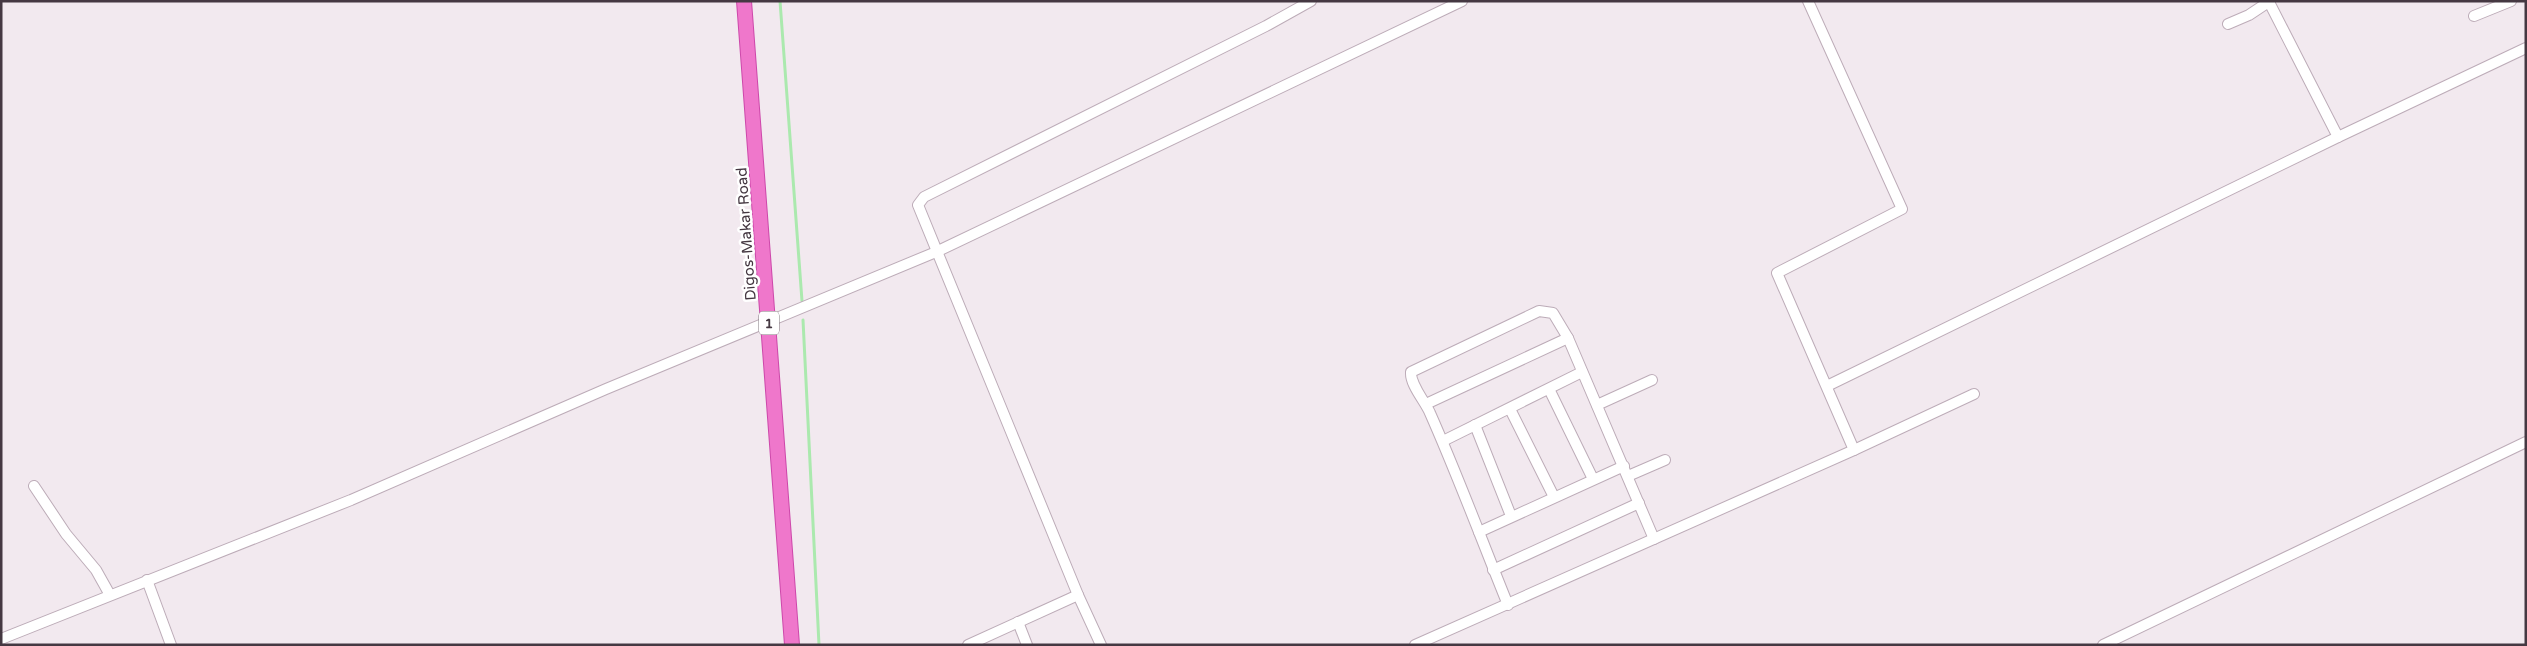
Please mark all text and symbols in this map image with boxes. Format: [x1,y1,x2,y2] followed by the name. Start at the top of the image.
[732,167,760,301] street label: Digos-Makar Road
[759,312,779,334] road number: 1

